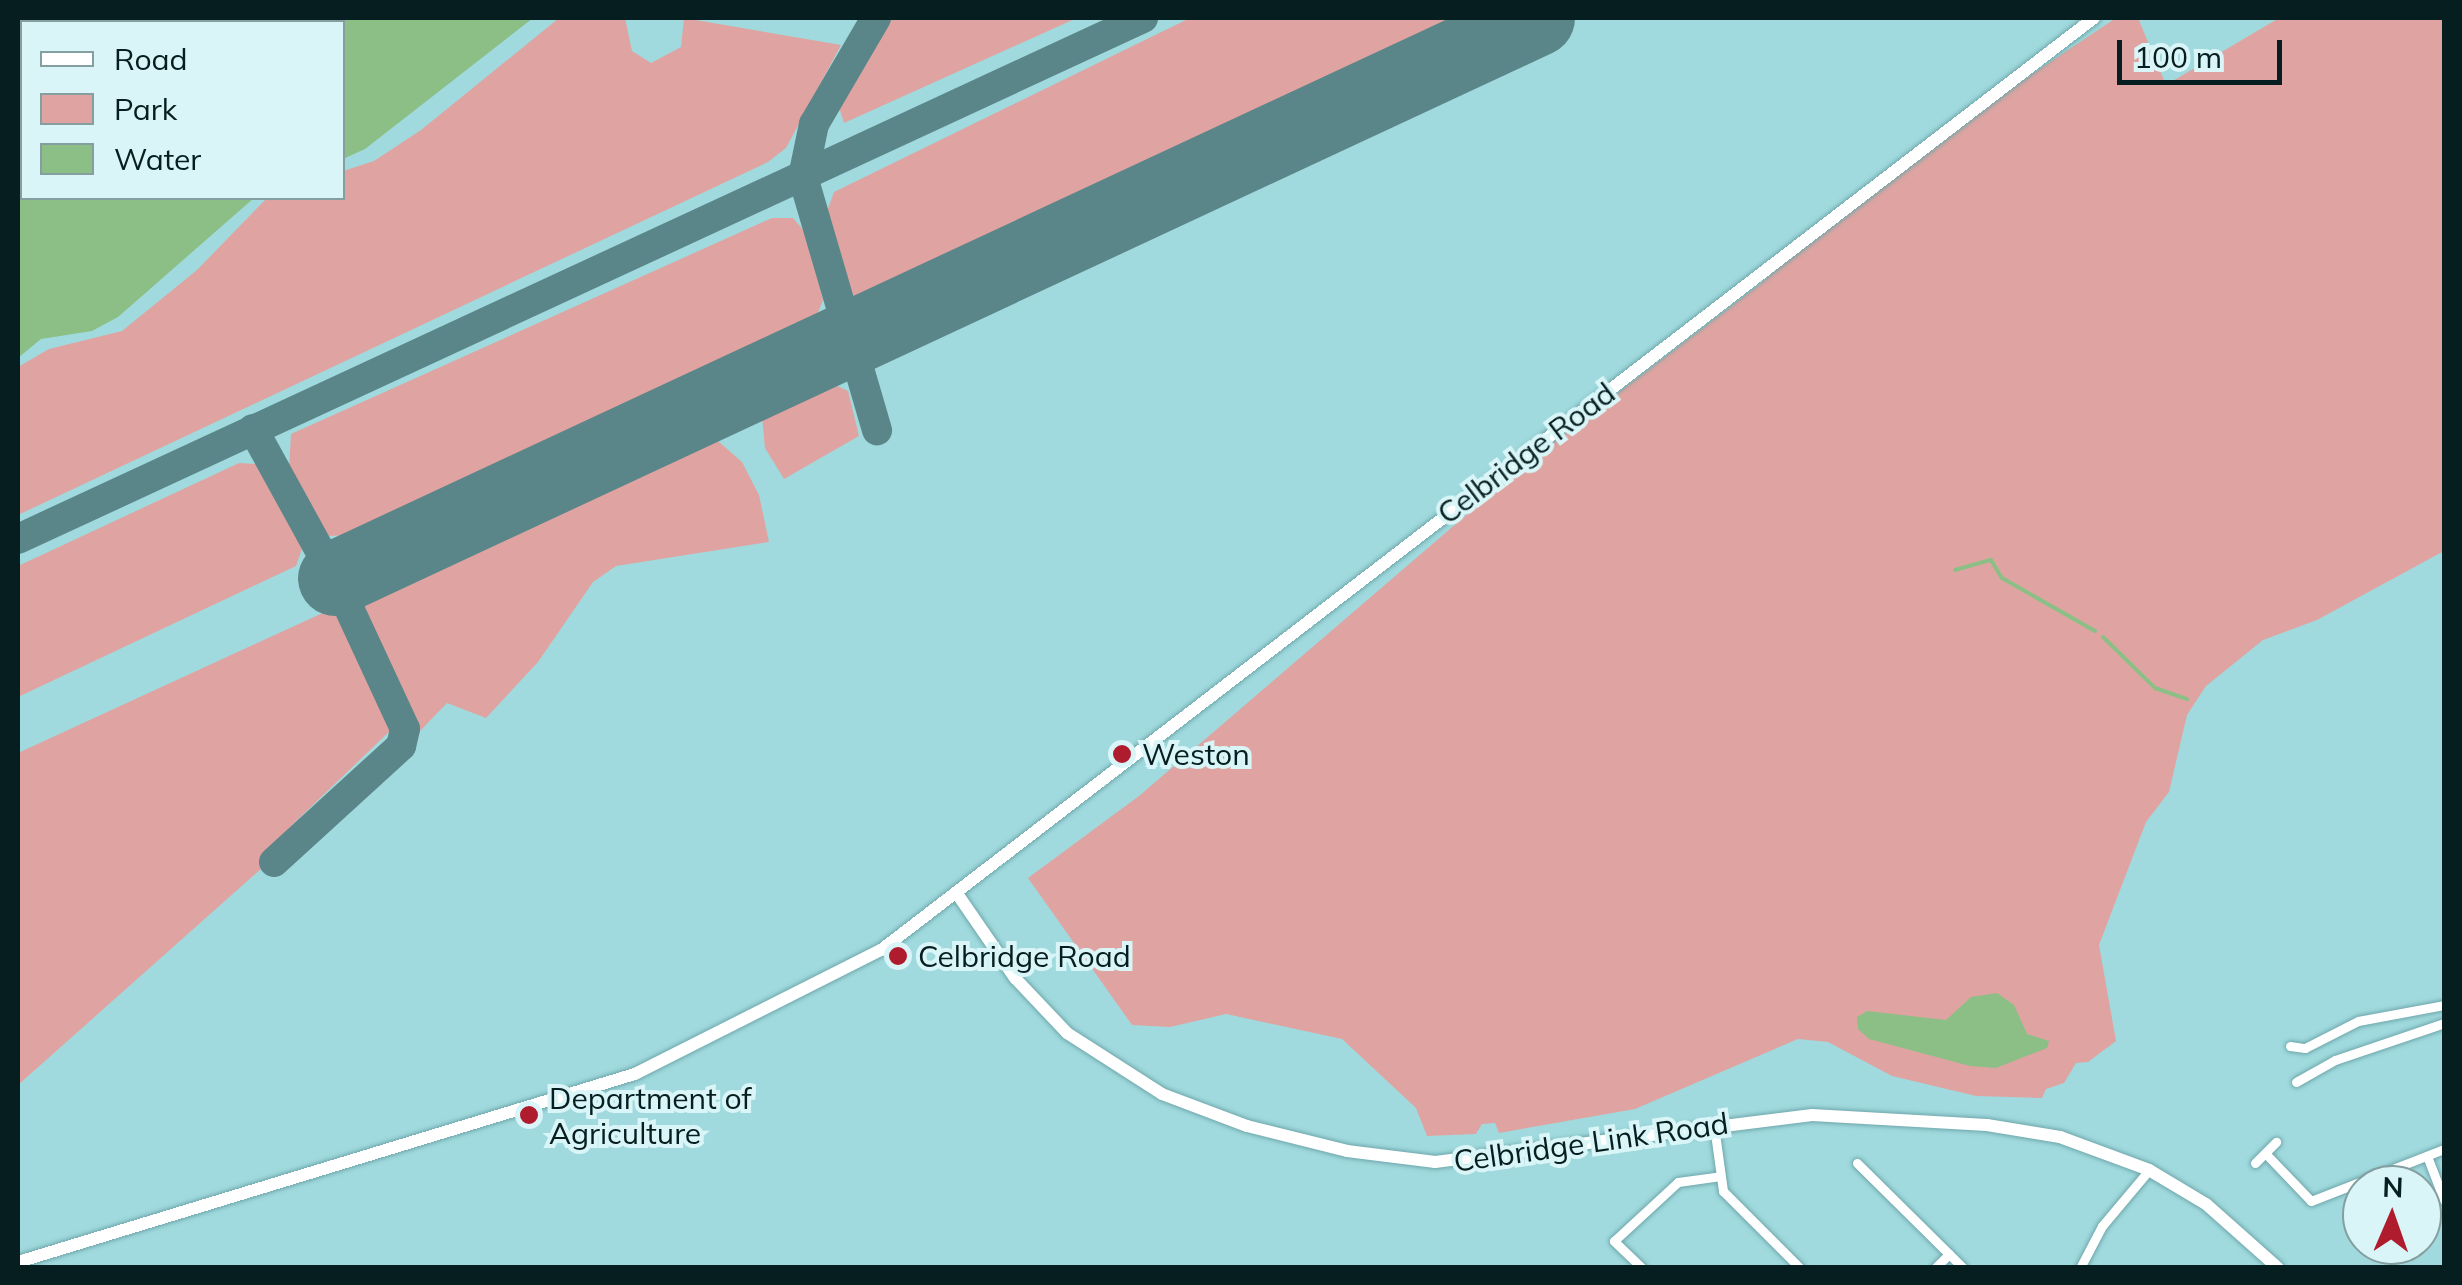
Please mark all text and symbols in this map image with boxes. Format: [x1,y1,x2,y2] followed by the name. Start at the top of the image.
[20,20,345,200] legend
[2122,20,2287,82] scale bar
[2134,38,2222,76] text: 100 m
[114,40,188,78] text: Road
[114,90,177,128] text: Park
[114,140,201,178] text: Water
[1430,375,1622,531] street label: Celbridge Road
[1142,736,1250,772] place label: Weston
[1111,743,1133,765] marker: Weston
[918,938,1131,974] place label: Celbridge Road
[887,945,909,967] marker: Celbridge Road
[549,1080,752,1150] place label: Department of Agriculture
[518,1104,540,1126] marker: Department of Agriculture
[1451,1105,1731,1179] street label: Celbridge Link Road
[2342,1165,2442,1265] north arrow
[2382,1169,2404,1204] text: N

